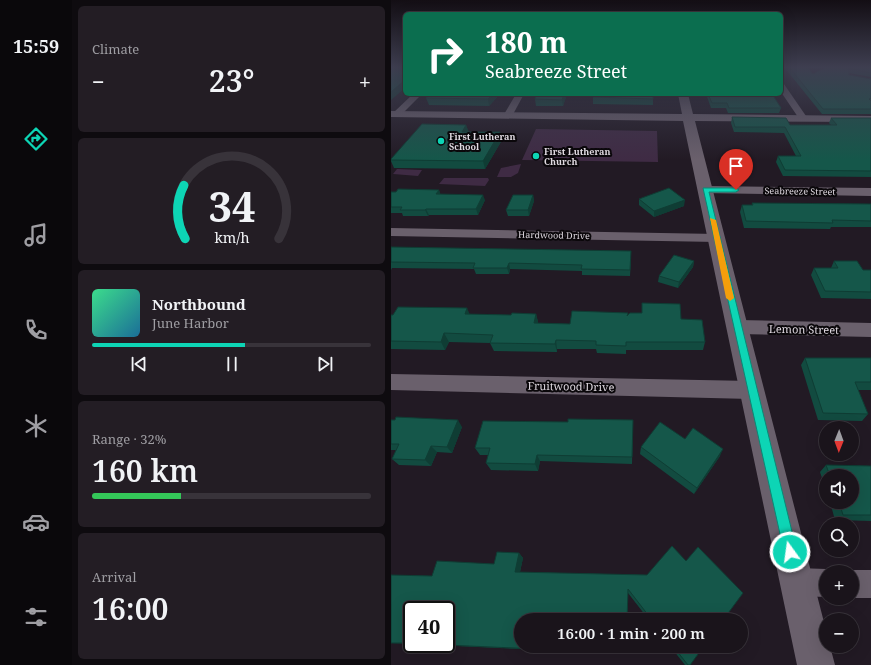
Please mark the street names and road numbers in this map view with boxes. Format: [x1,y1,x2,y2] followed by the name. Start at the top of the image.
[764,184,836,198] street label: Seabreeze Street
[518,228,590,242] street label: Hardwood Drive
[769,321,839,337] street label: Lemon Street
[527,378,615,394] street label: Fruitwood Drive

